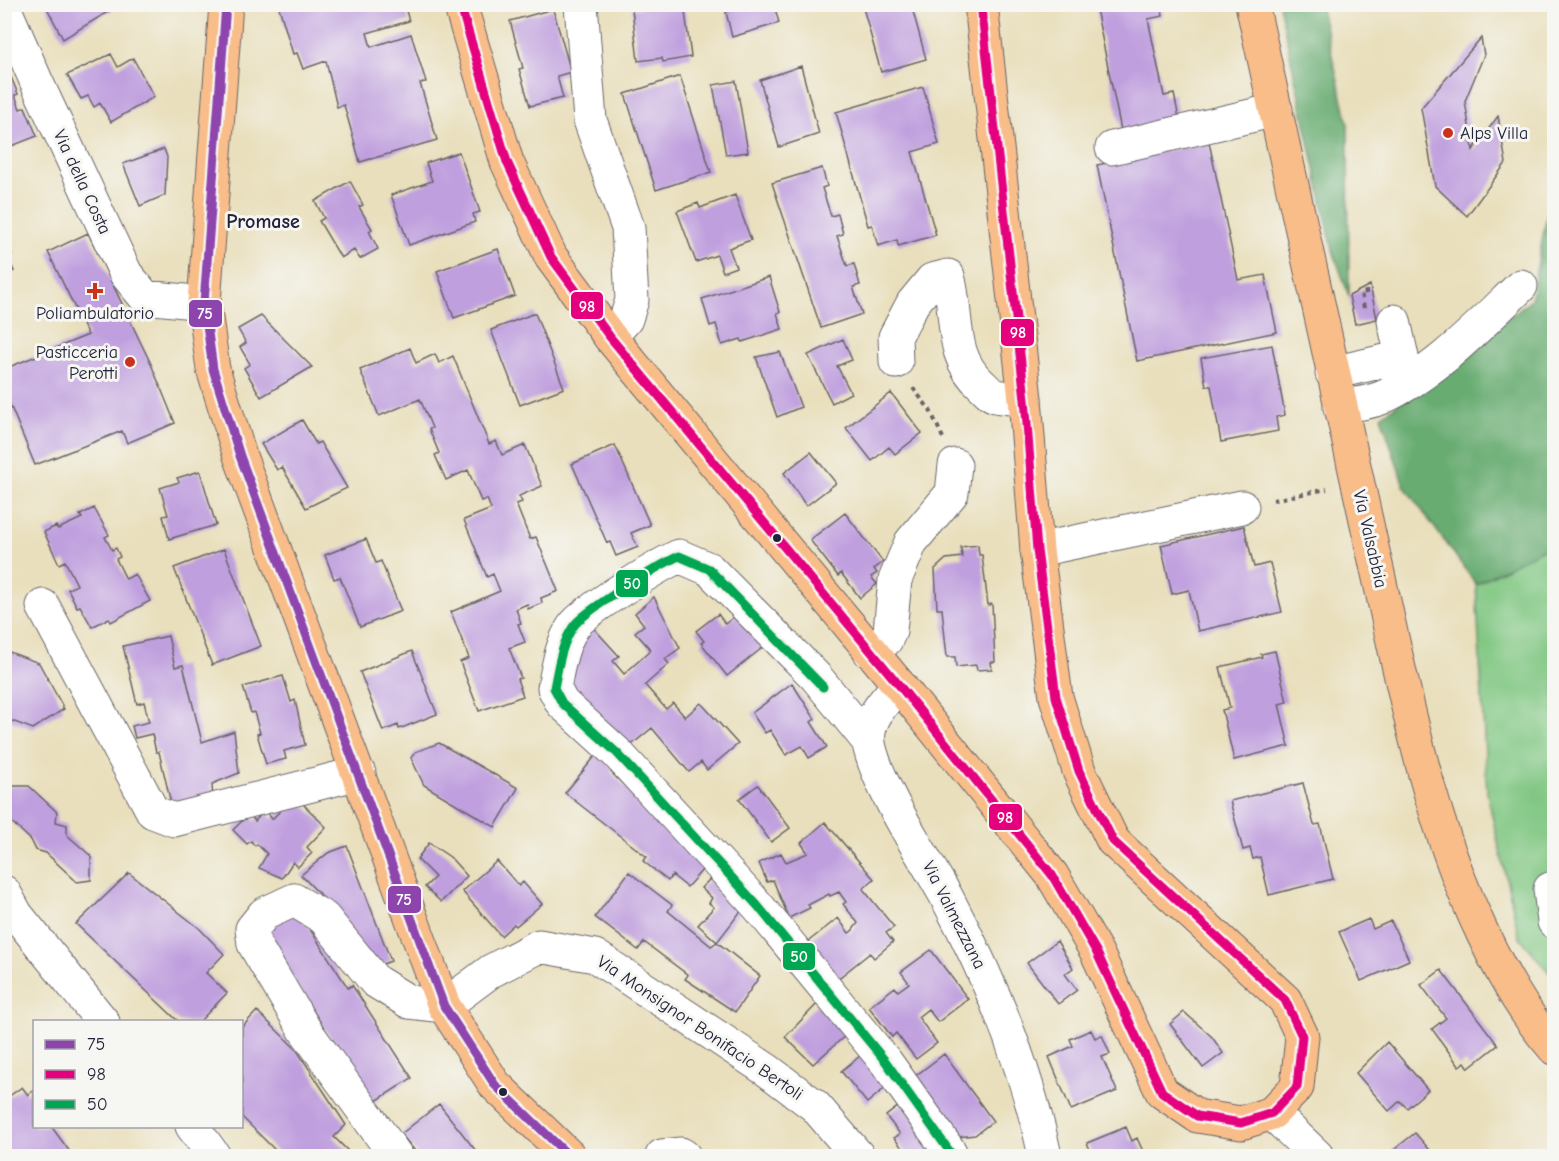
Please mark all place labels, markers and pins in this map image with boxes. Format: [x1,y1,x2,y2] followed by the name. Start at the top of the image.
[1460,123,1528,144] place label: Alps Villa
[1441,126,1455,140] marker: Alps Villa
[86,282,104,300] marker: Poliambulatorio
[36,303,154,324] place label: Poliambulatorio
[36,342,118,384] place label: Pasticceria Perotti
[123,355,137,369] marker: Pasticceria Perotti
[771,532,783,544] unlabelled marker
[497,1086,509,1098] unlabelled marker

